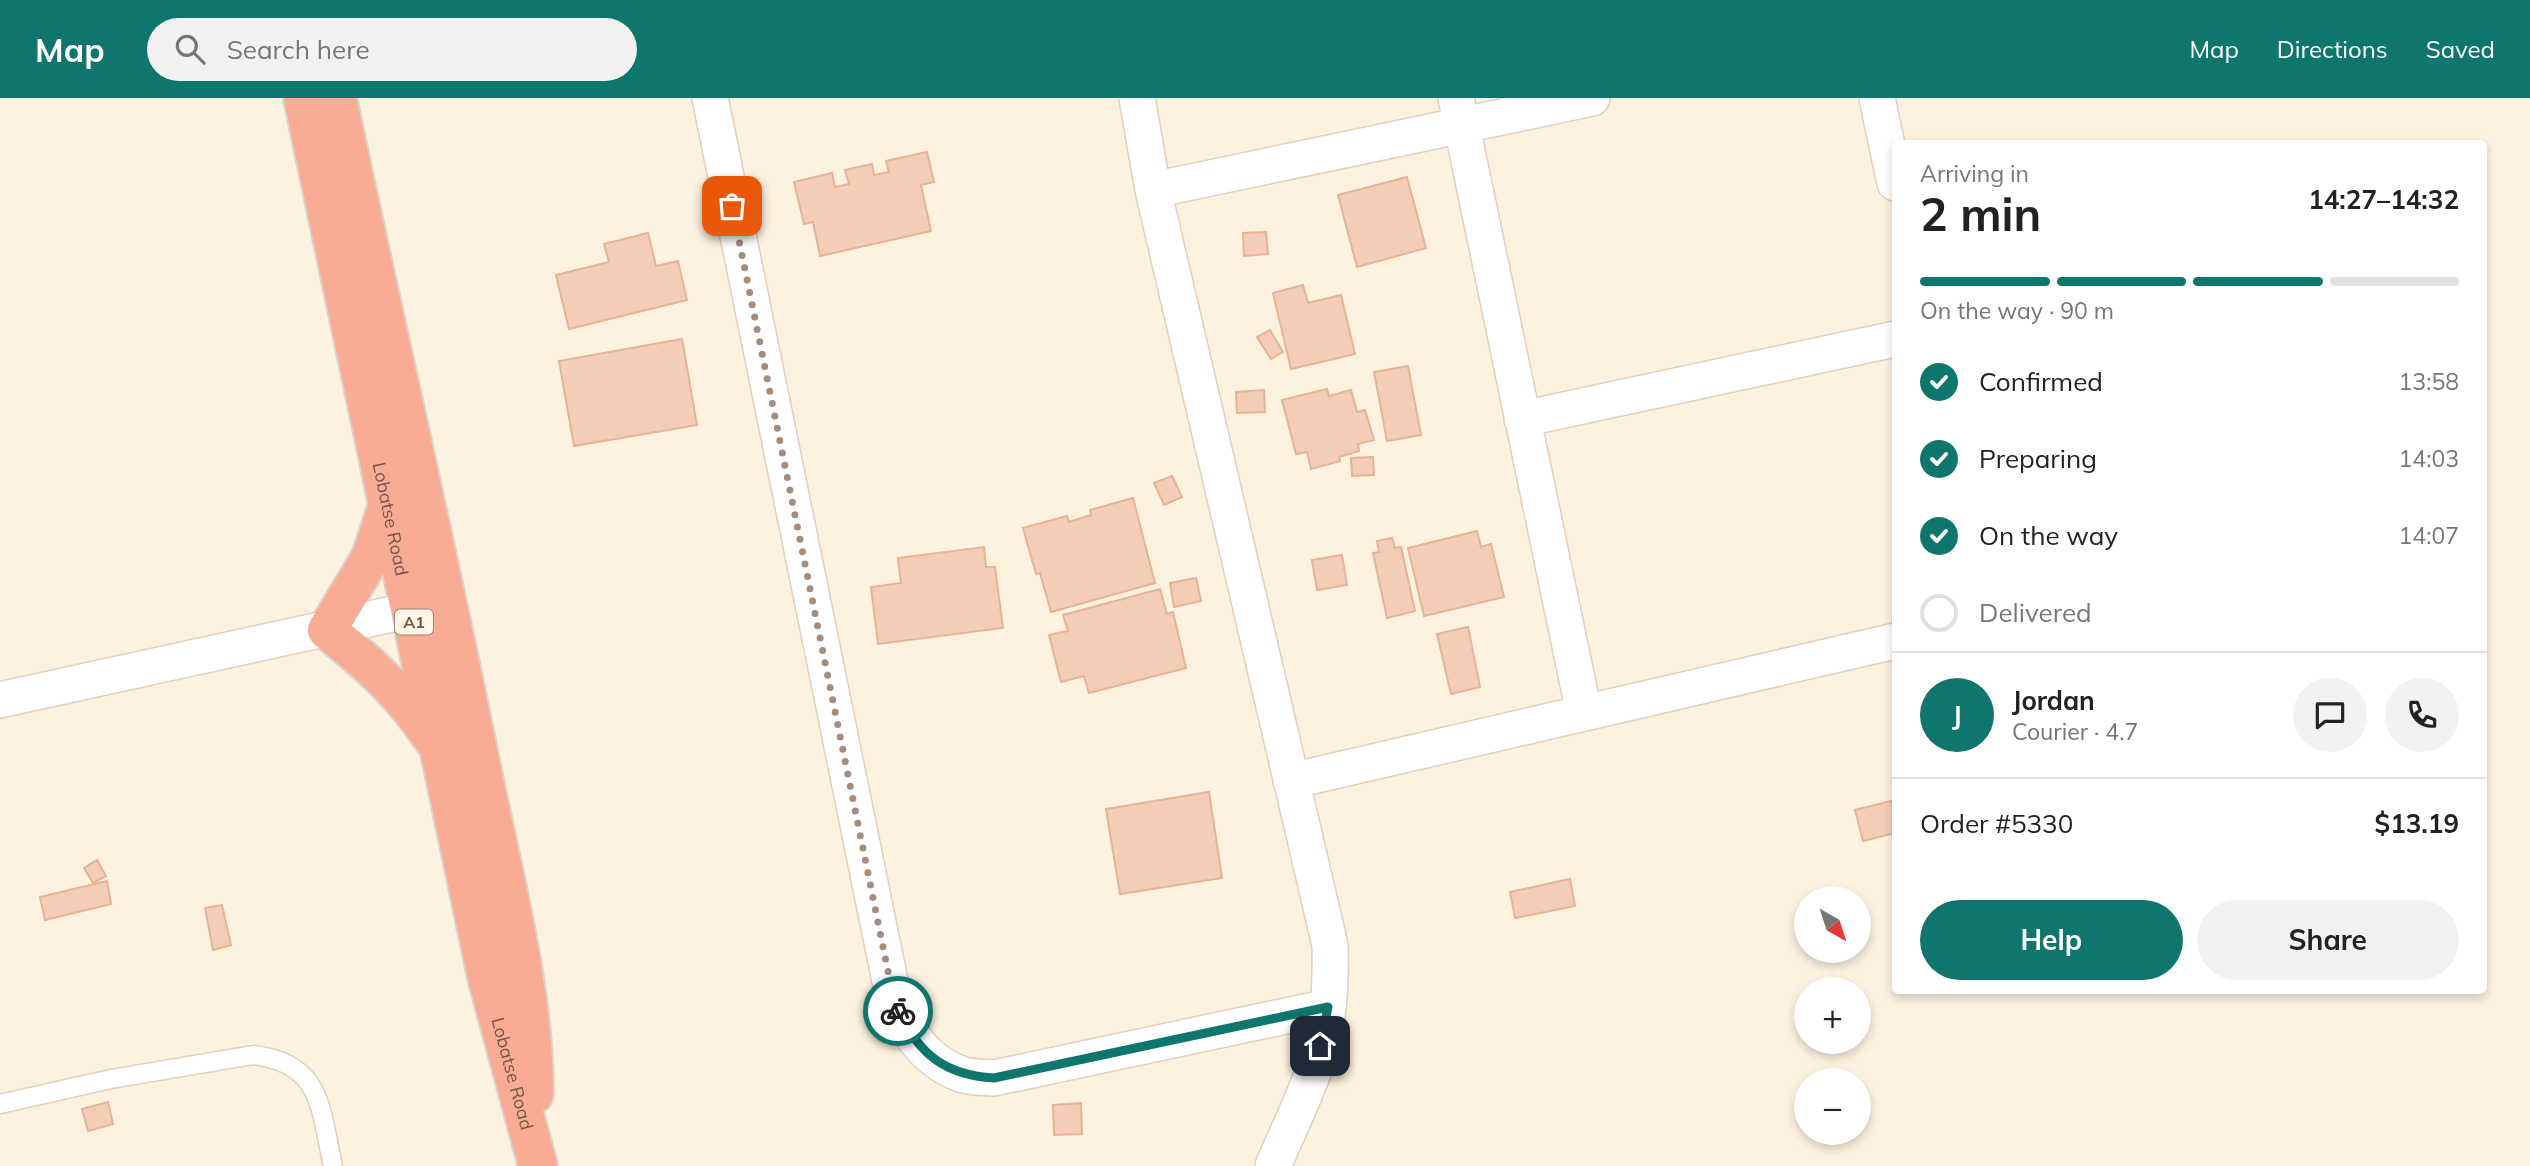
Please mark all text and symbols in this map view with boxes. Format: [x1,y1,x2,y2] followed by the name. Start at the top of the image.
[147,18,637,81] search box
[35,29,105,70] text: Map
[171,30,209,68] icon: search
[227,33,370,66] text: Search here
[2189,34,2239,64] text: Map
[2277,34,2388,64] text: Directions
[2426,34,2495,64] text: Saved
[1920,159,2029,188] text: Arriving in
[702,176,762,236] pin
[2308,183,2459,216] text: 14:27–14:32
[1920,185,2041,243] text: 2 min
[713,187,751,225] icon: bag
[1920,296,2114,325] text: On the way · 90 m
[1920,363,1958,401] icon: check
[1979,365,2103,398] text: Confirmed
[2399,367,2459,396] text: 13:58
[1920,440,1958,478] icon: check
[1979,442,2097,475] text: Preparing
[2399,444,2459,473] text: 14:03
[368,460,414,578] street label: Lobatse Road
[1920,517,1958,555] icon: check
[1979,519,2118,552] text: On the way
[2399,521,2459,550] text: 14:07
[1979,596,2092,629] text: Delivered
[395,610,433,635] road number: A1
[2293,678,2367,752] button: chat
[2385,678,2459,752] button: phone
[2012,684,2095,717] text: Jordan
[1952,699,1962,732] text: J
[2012,717,2138,746] text: Courier · 4.7
[1920,807,2073,840] text: Order #5330
[2375,807,2459,840] text: $13.19
[1794,886,1871,962] north arrow
[1794,886,1871,1145] map controls
[1920,900,2183,980] button: Help
[2197,900,2459,980] button: Share
[863,976,933,1046] courier
[1794,977,1871,1054] button: +
[879,992,917,1030] icon: bike
[487,1015,539,1132] street label: Lobatse Road
[1290,1016,1350,1076] pin
[1301,1027,1339,1065] icon: home
[1794,1068,1871,1145] button: −

